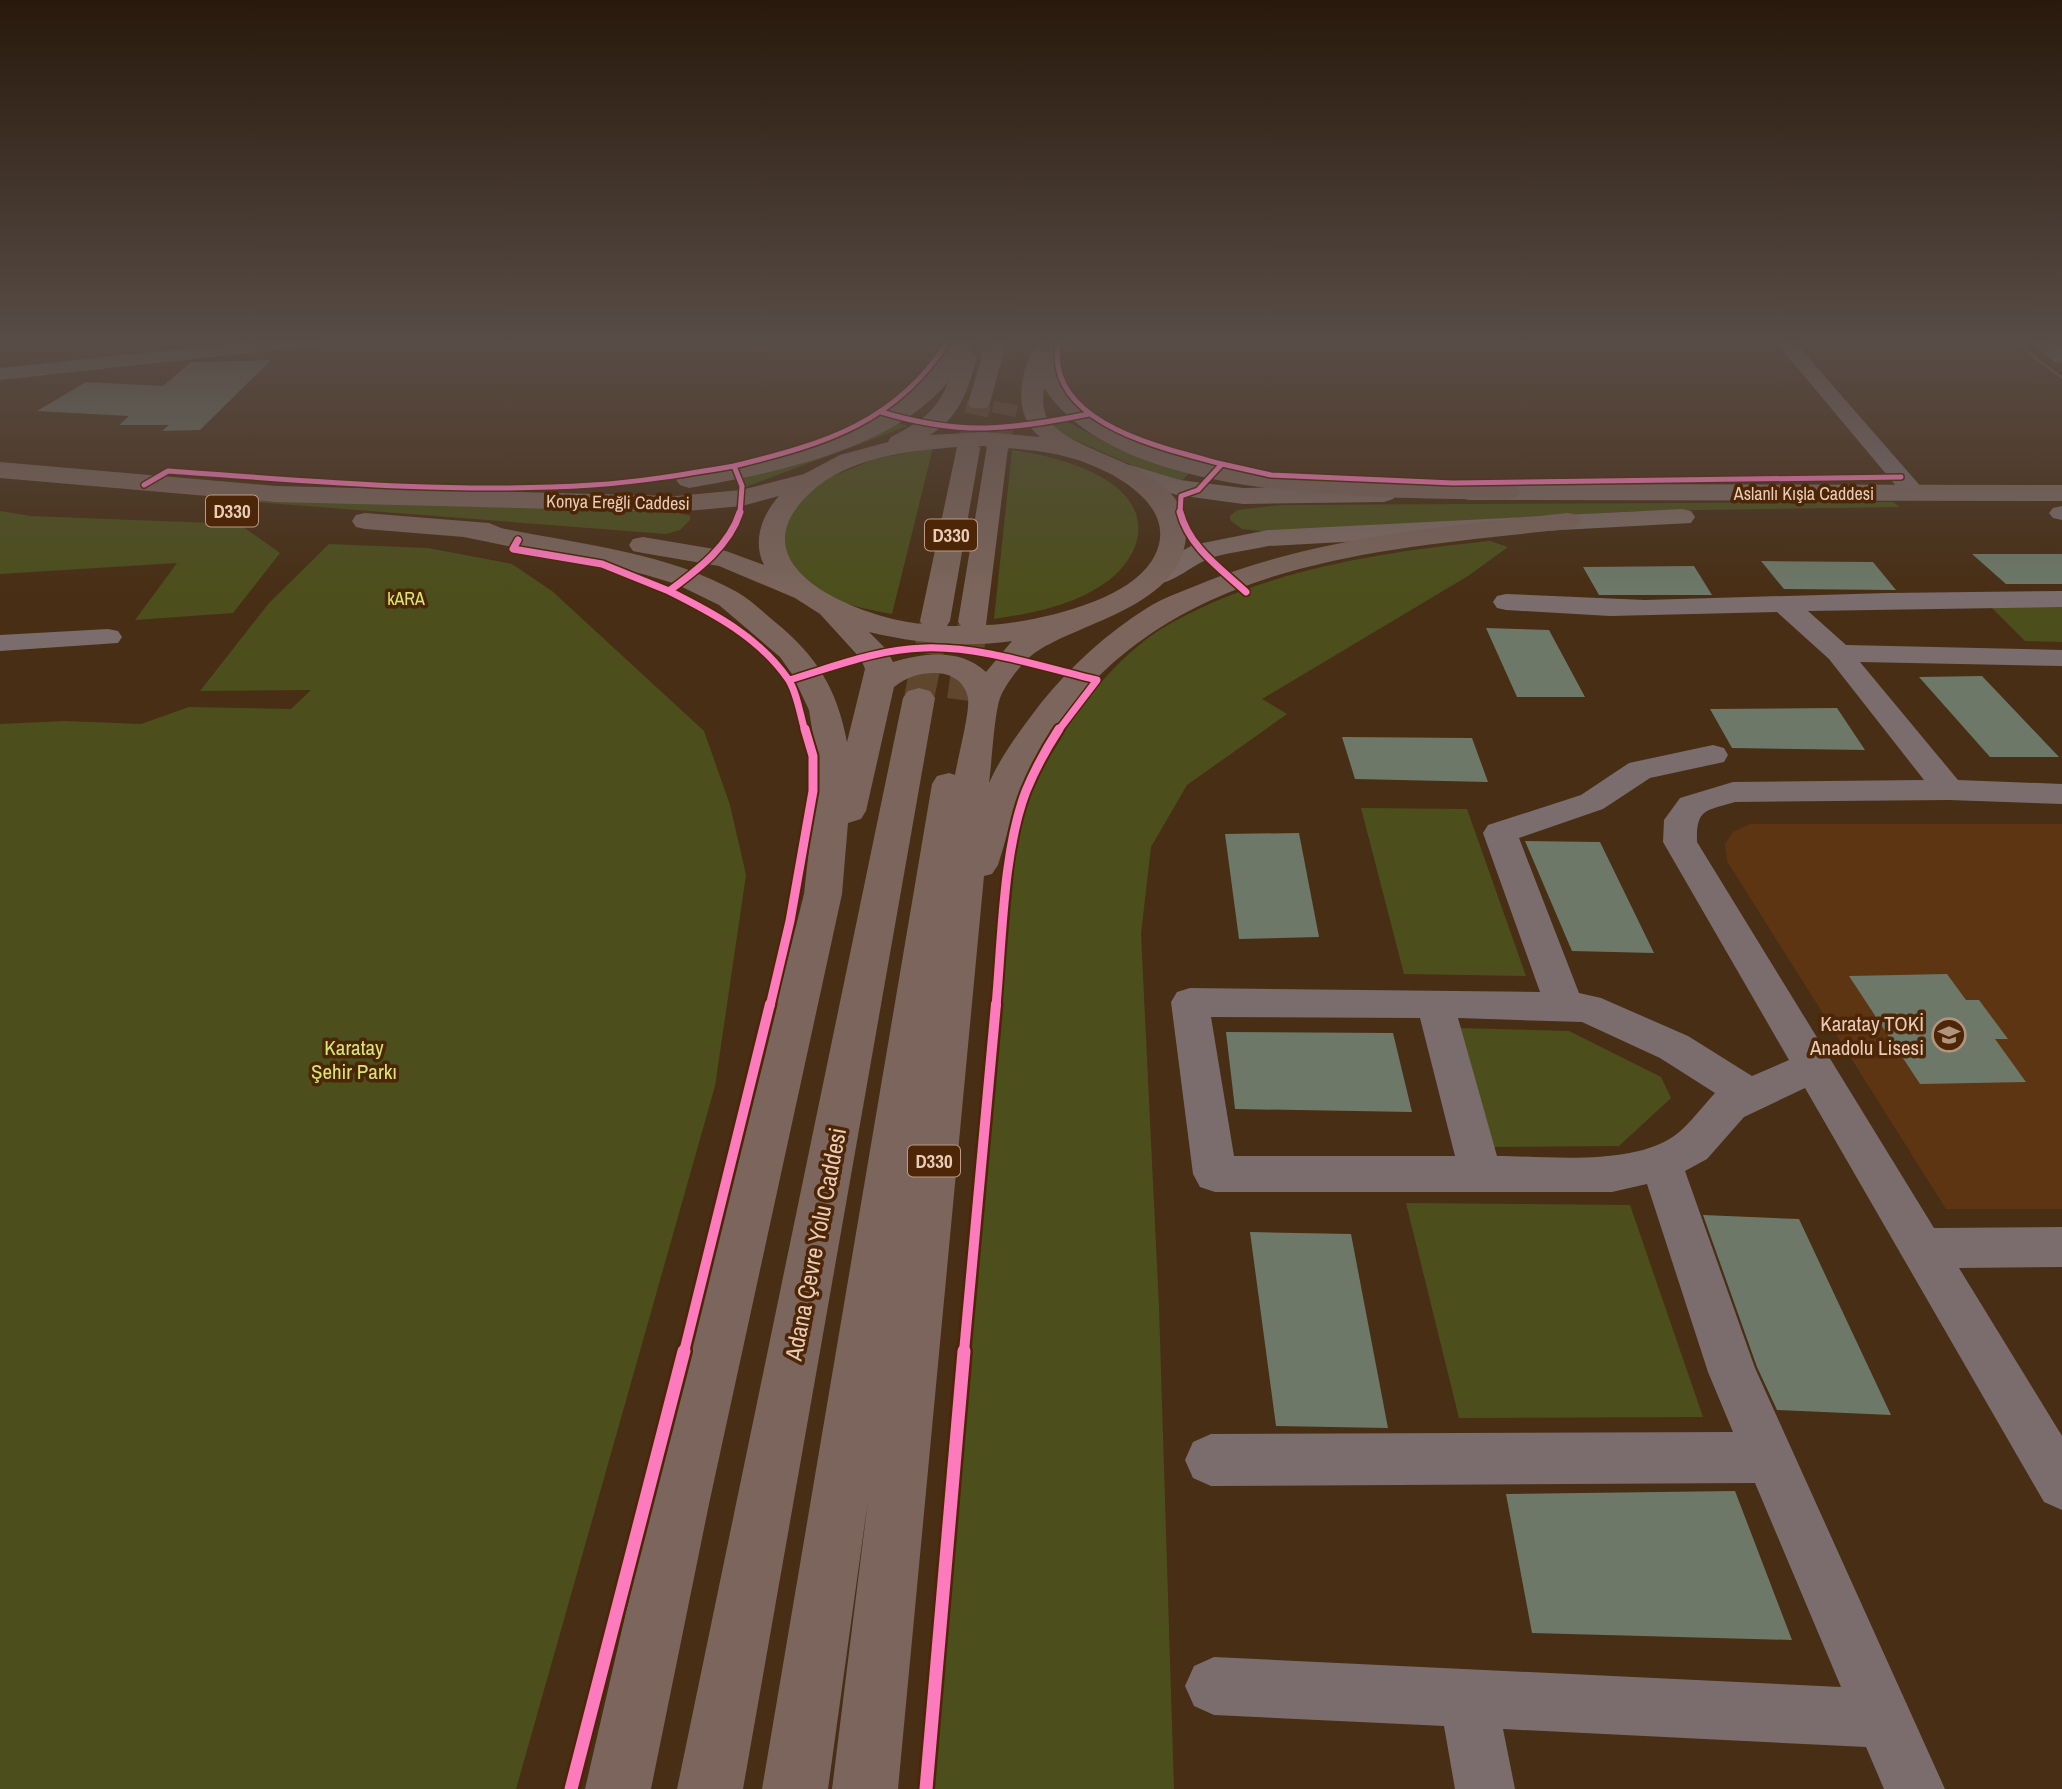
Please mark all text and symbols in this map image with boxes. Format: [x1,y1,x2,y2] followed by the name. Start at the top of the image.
[1733,481,1874,506] street label: Aslanlı Kışla Caddesi
[546,488,690,516] street label: Konya Ereğli Caddesi
[206,496,258,526] road number: D330
[925,520,977,550] road number: D330
[387,586,425,611] park label: kARA
[1809,1009,1924,1062] place label: Karatay TOKİ Anadolu Lisesi
[1930,1016,1968,1054] school or university icon: Karatay TOKİ Anadolu Lisesi
[311,1033,397,1086] park label: Karatay Şehir Parkı
[777,1125,853,1364] street label: Adana Çevre Yolu Caddesi
[908,1146,960,1176] road number: D330

